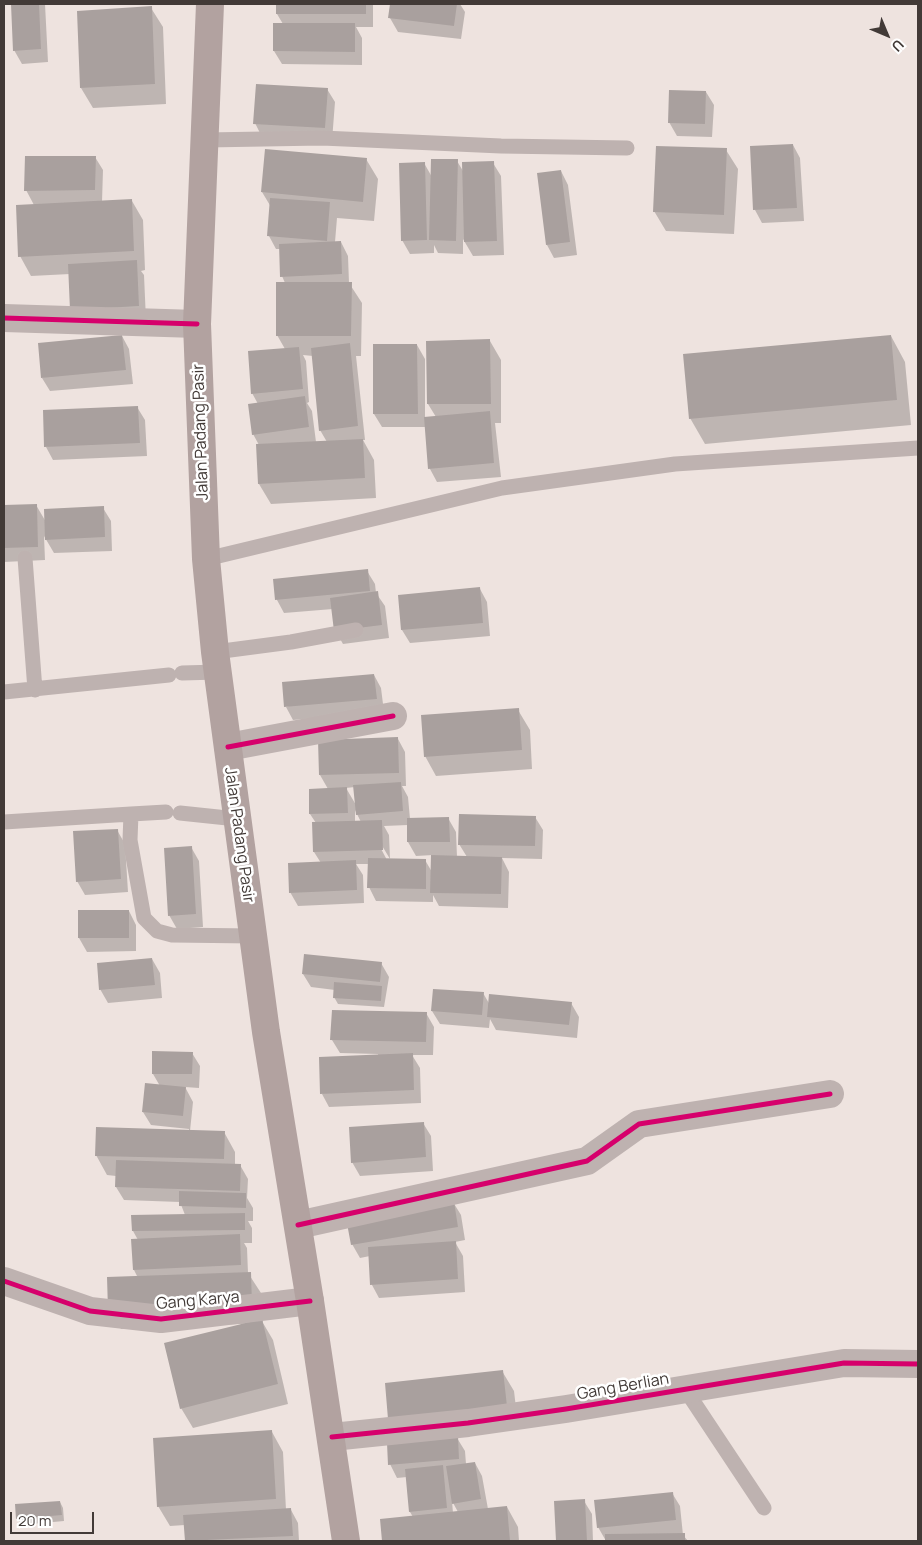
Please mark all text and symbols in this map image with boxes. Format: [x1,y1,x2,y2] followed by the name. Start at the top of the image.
[862,10,912,60] north arrow
[888,36,908,56] text: U
[189,363,213,501] street label: Jalan Padang Pasir
[220,766,258,904] street label: Jalan Padang Pasir
[156,1288,240,1314] street label: Gang Karya
[575,1369,671,1405] street label: Gang Berlian
[12,1502,96,1534] scale bar
[18,1510,51,1531] text: 20 m

